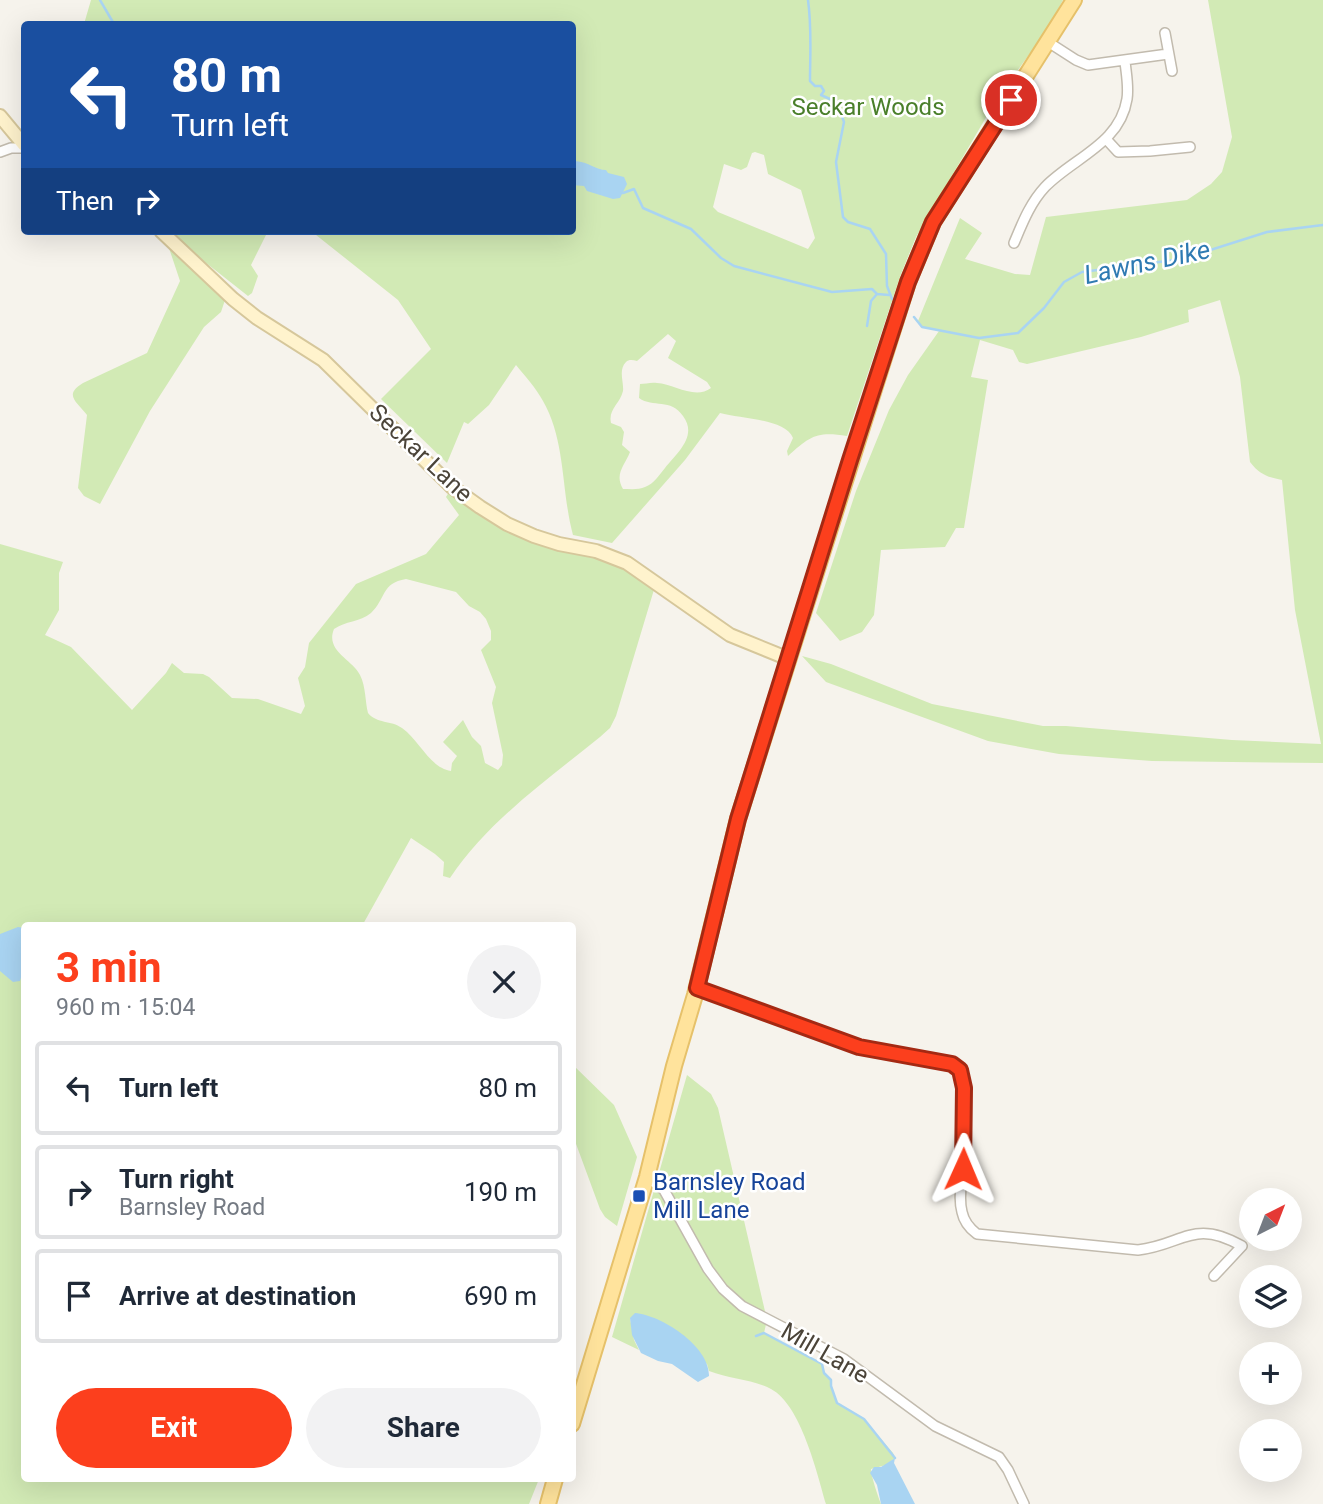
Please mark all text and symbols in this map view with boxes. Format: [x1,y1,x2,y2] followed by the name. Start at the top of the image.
[171,47,282,104] text: 80 m
[56,49,147,140] icon: left
[981,70,1041,130] pin
[992,81,1030,119] icon: arrive
[791,93,945,121] park label: Seckar Woods
[171,106,289,144] text: Turn left
[128,182,166,220] icon: right
[56,186,114,216] text: Then
[1081,234,1213,290] water label: Lawns Dike
[364,398,478,508] street label: Seckar Lane
[56,943,162,992] text: 3 min
[467,945,541,1019] button: close
[56,994,195,1021] text: 960 m · 15:04
[60,1069,98,1107] icon: left
[119,1073,218,1103] text: Turn left
[479,1073,537,1103] text: 80 m
[926,1132,1000,1206] position arrow
[119,1164,234,1194] text: Turn right
[653,1168,806,1224] place label: Barnsley Road Mill Lane
[60,1173,98,1211] icon: right
[464,1177,537,1207] text: 190 m
[631,1188,647,1204] marker: Barnsley Road Mill Lane
[1239,1188,1302,1251] north arrow
[1239,1188,1302,1482] map controls
[119,1194,265,1221] text: Barnsley Road
[1239,1265,1302,1328] button: layers
[60,1277,98,1315] icon: arrive
[119,1281,356,1311] text: Arrive at destination
[464,1281,537,1311] text: 690 m
[776,1317,874,1389] street label: Mill Lane
[1239,1342,1302,1405] button: +
[56,1388,292,1468] button: Exit
[306,1388,541,1468] button: Share
[1239,1419,1302,1482] button: −

